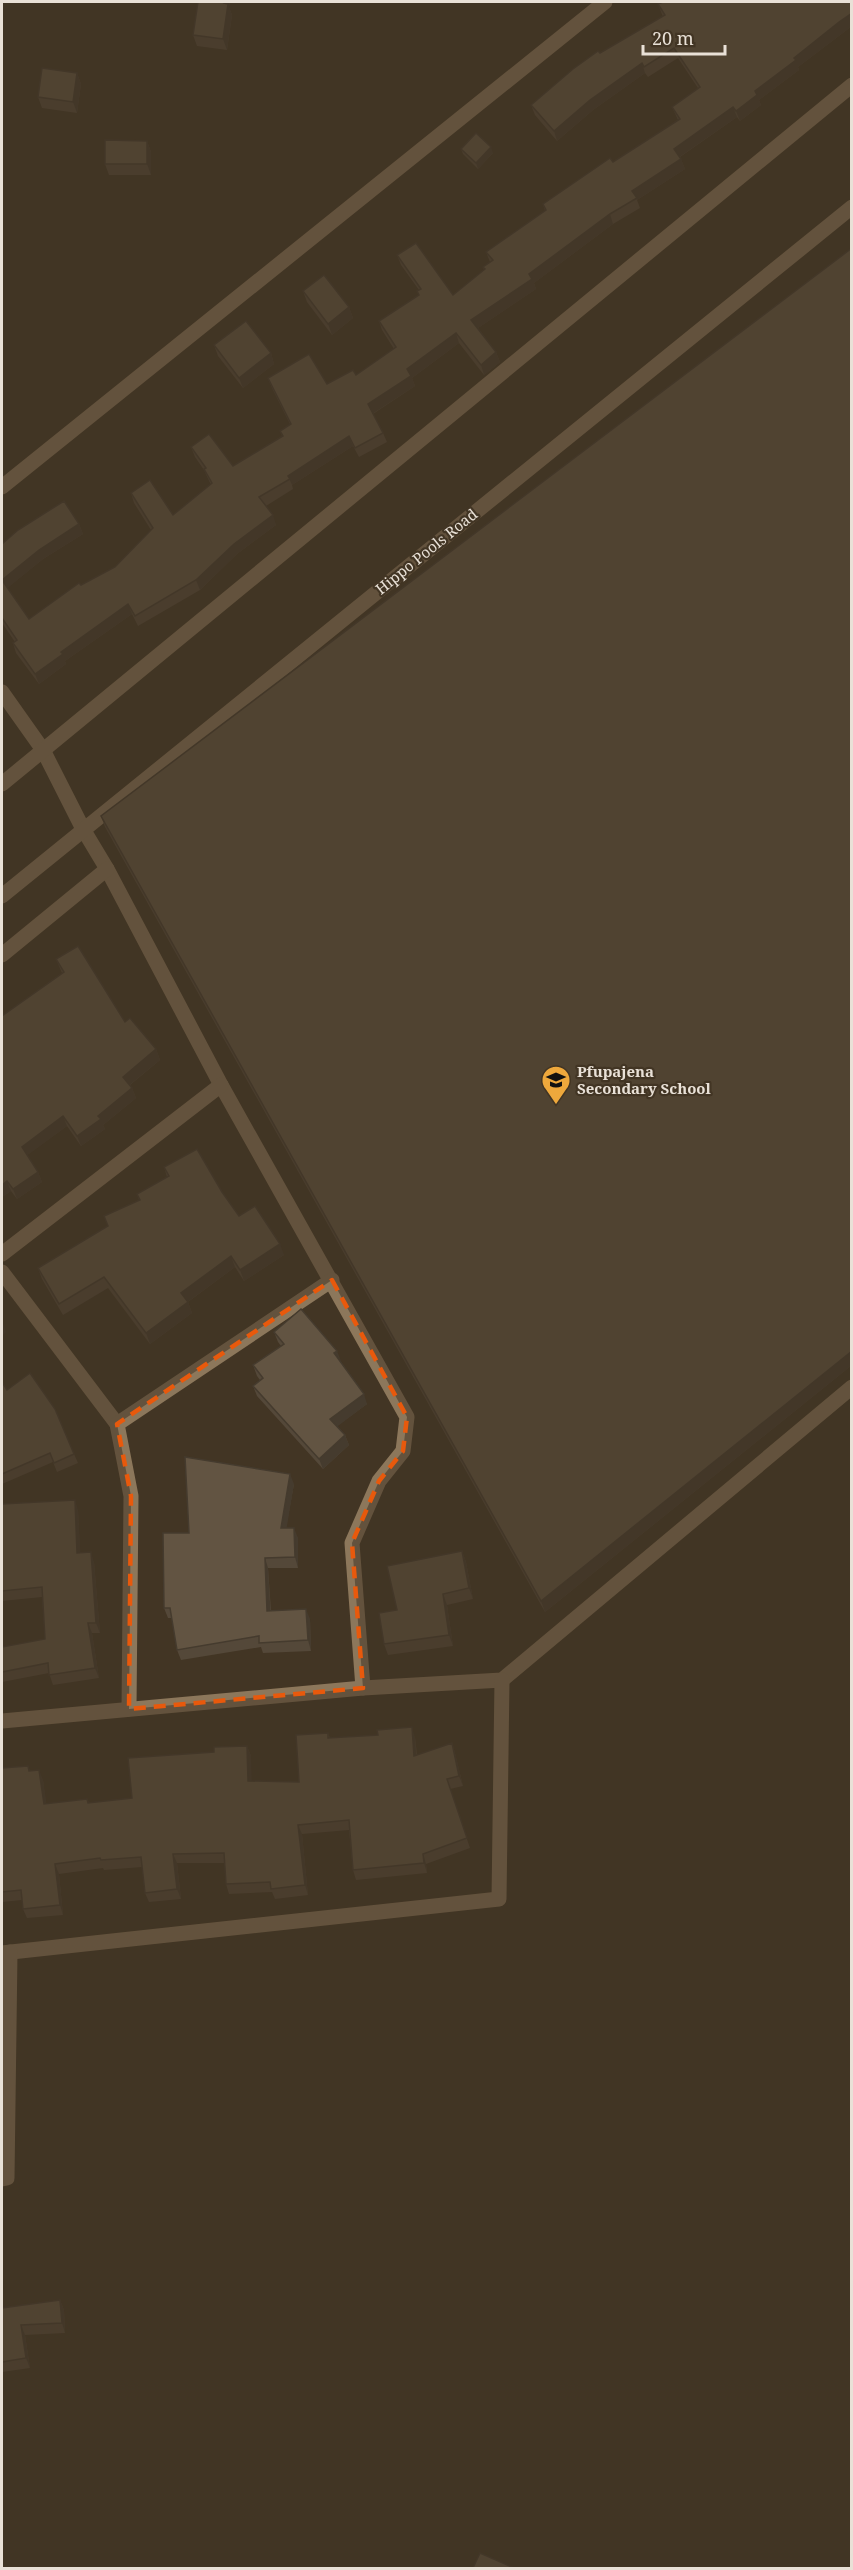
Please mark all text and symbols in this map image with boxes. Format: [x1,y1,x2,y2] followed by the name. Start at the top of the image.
[643,18,726,56] scale bar
[652,26,694,50] text: 20 m
[371,504,481,598] street label: Hippo Pools Road
[577,1061,712,1098] place label: Pfupajena Secondary School
[540,1064,572,1106] school or university icon: Pfupajena Secondary School

